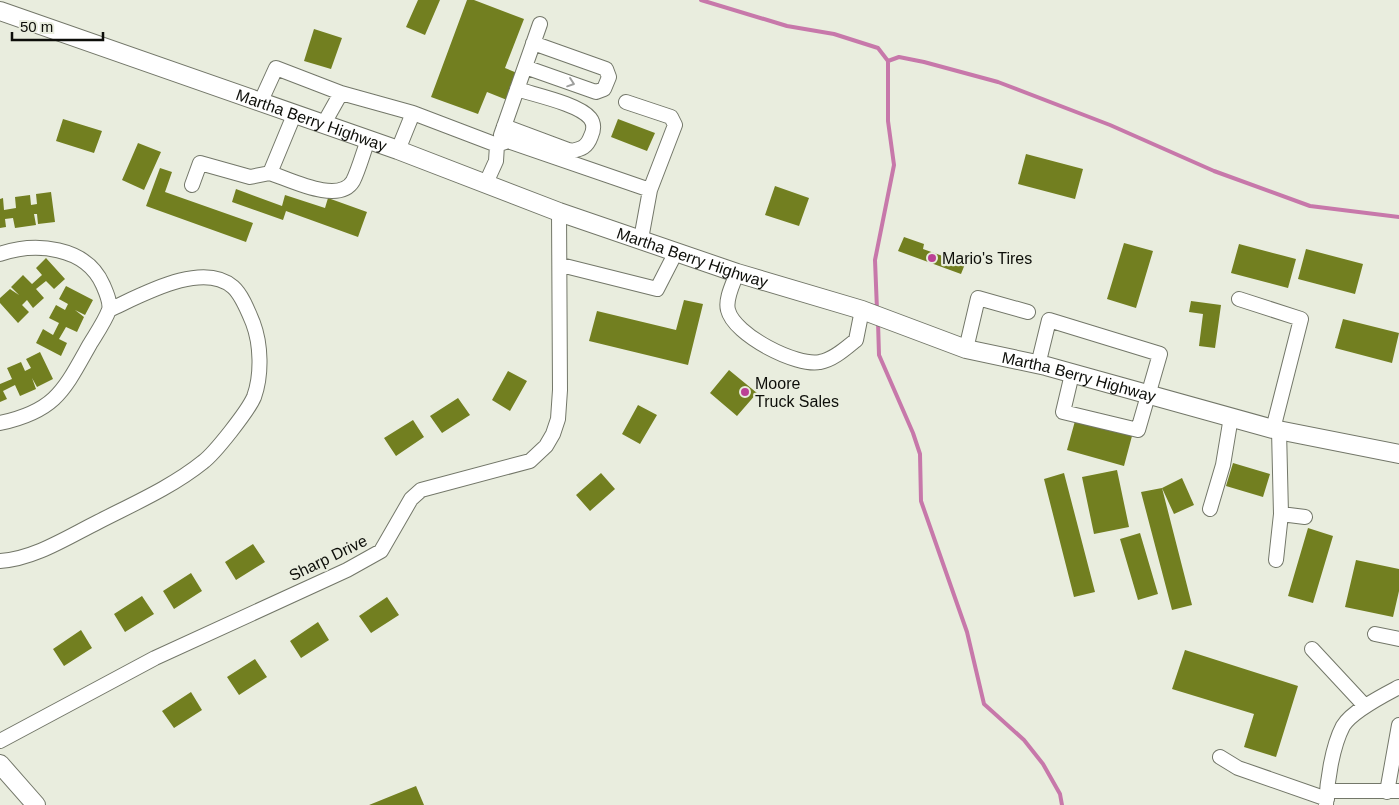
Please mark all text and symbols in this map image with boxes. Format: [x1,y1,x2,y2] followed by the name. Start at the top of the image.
[12,10,104,42] scale bar
[20,18,53,35] text: 50 m
[566,78,574,88] one-way arrow
[234,86,389,154] street label: Martha Berry Highway
[615,224,770,290] street label: Martha Berry Highway
[942,250,1032,267] place label: Mario's Tires
[926,252,938,264] marker: Mario's Tires
[1001,348,1158,405] street label: Martha Berry Highway
[755,375,839,410] place label: Moore Truck Sales
[739,386,751,398] marker: Moore Truck Sales
[286,532,370,584] street label: Sharp Drive

